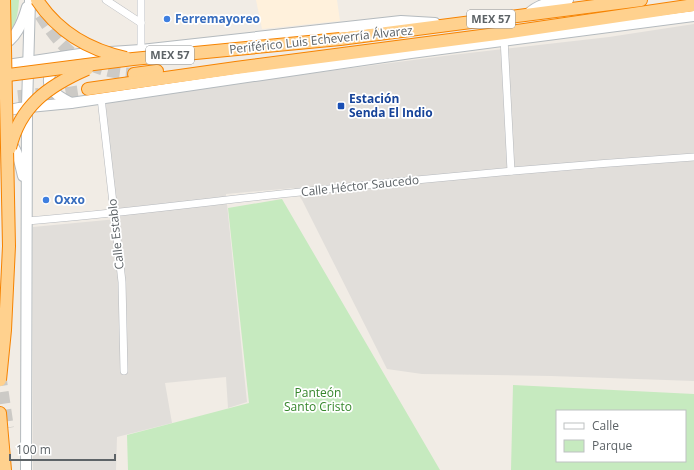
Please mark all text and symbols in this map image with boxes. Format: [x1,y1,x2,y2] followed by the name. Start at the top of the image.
[175,10,260,27] place label: Ferremayoreo
[467,10,515,28] road number: MEX 57
[162,14,172,24] marker: Ferremayoreo
[228,21,414,58] street label: Periférico Luis Echeverría Álvarez
[146,46,194,64] road number: MEX 57
[349,90,433,121] place label: Estación Senda El Indio
[336,101,346,111] marker: Estación Senda El Indio
[300,171,420,200] street label: Calle Héctor Saucedo
[54,191,85,208] place label: Oxxo
[41,195,51,205] marker: Oxxo
[103,198,128,270] street label: Calle Establo
[284,384,352,415] park label: Panteón Santo Cristo
[556,410,686,462] legend
[592,417,619,434] text: Calle
[10,436,115,462] scale bar
[592,437,632,454] text: Parque
[16,441,51,458] text: 100 m

